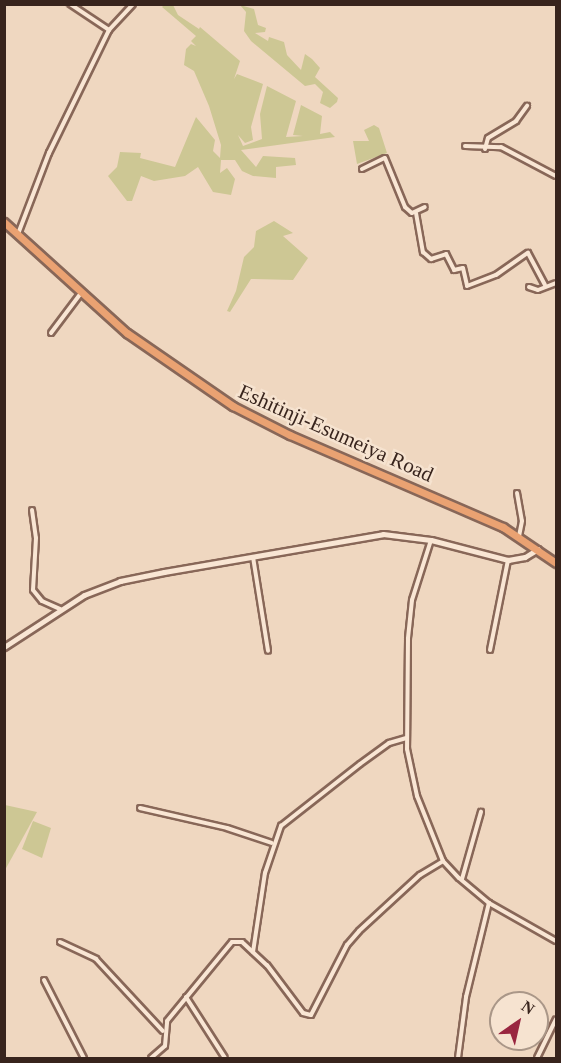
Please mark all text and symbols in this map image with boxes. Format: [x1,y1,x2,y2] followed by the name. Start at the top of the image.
[235,379,437,487] street label: Eshitinji-Esumeiya Road
[489,991,549,1051] north arrow
[519,997,538,1018] text: N

